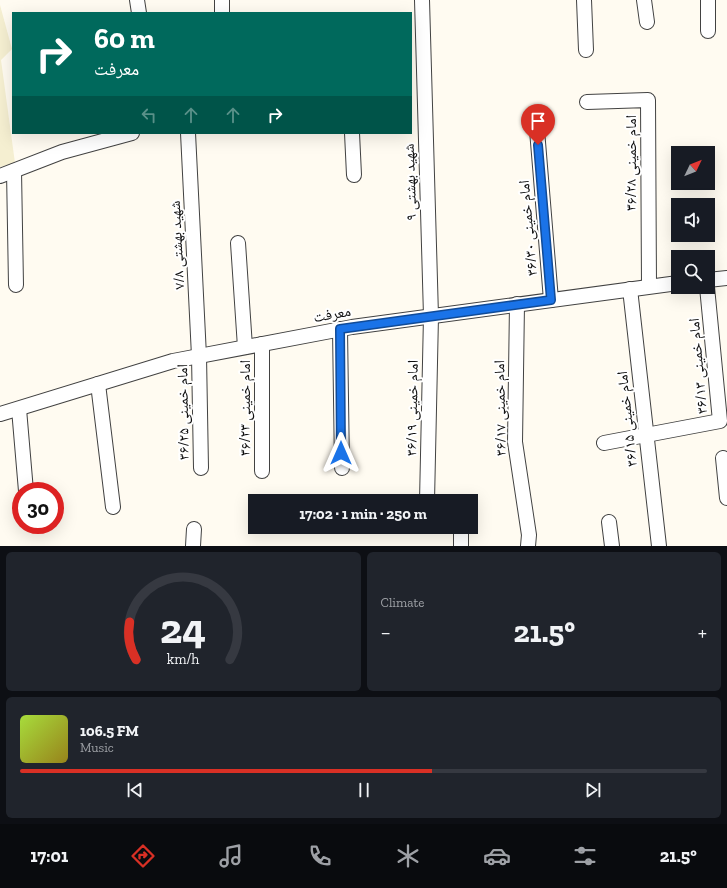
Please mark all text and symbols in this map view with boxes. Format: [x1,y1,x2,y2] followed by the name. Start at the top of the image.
[94,22,155,55] text: 60 m
[28,28,80,80] icon: right
[94,58,139,80] text: معرفت
[138,104,160,126] icon: left
[180,104,202,126] icon: ahead
[222,104,244,126] icon: ahead
[264,104,286,126] icon: right
[521,104,555,145] pin
[527,110,549,132] icon: arrive
[622,115,641,211] street label: امام خمینی ۳۶/۲۸
[400,143,421,221] street label: شهید بهشتی ۹
[671,146,715,190] north arrow
[671,146,715,294] map controls
[515,179,542,277] street label: امام خمینی ۳۶/۳۰
[671,198,715,242] button: sound
[166,200,189,290] street label: شهید بهشتی ۷/۸
[671,250,715,294] button: search
[312,302,352,326] street label: معرفت
[685,317,712,415] street label: امام خمینی ۳۶/۱۳
[236,360,255,456] street label: امام خمینی ۳۶/۲۳
[402,360,423,456] street label: امام خمینی ۳۶/۱۹
[490,360,511,456] street label: امام خمینی ۳۶/۱۷
[173,364,194,460] street label: امام خمینی ۳۶/۲۵
[613,370,642,468] street label: امام خمینی ۳۶/۱۵
[320,432,362,474] position arrow
[12,482,64,534] speed limit sign: 30
[299,505,427,523] text: 17:02 · 1 min · 250 m
[381,595,424,610] text: Climate
[160,603,206,653] text: 24
[513,614,575,650] text: 21.5°
[381,619,391,646] text: −
[698,619,707,646] text: +
[167,650,200,667] text: km/h
[80,722,139,740] text: 106.5 FM
[80,740,114,755] text: Music
[124,779,146,801] icon: previous
[353,779,375,801] icon: pause
[582,779,604,801] icon: next
[129,842,157,870] icon: directions
[217,842,245,870] icon: music
[306,842,334,870] icon: phone
[394,842,422,870] icon: climate
[483,842,511,870] icon: car
[571,842,599,870] icon: filters
[30,845,68,867] text: 17:01
[660,845,697,867] text: 21.5°

